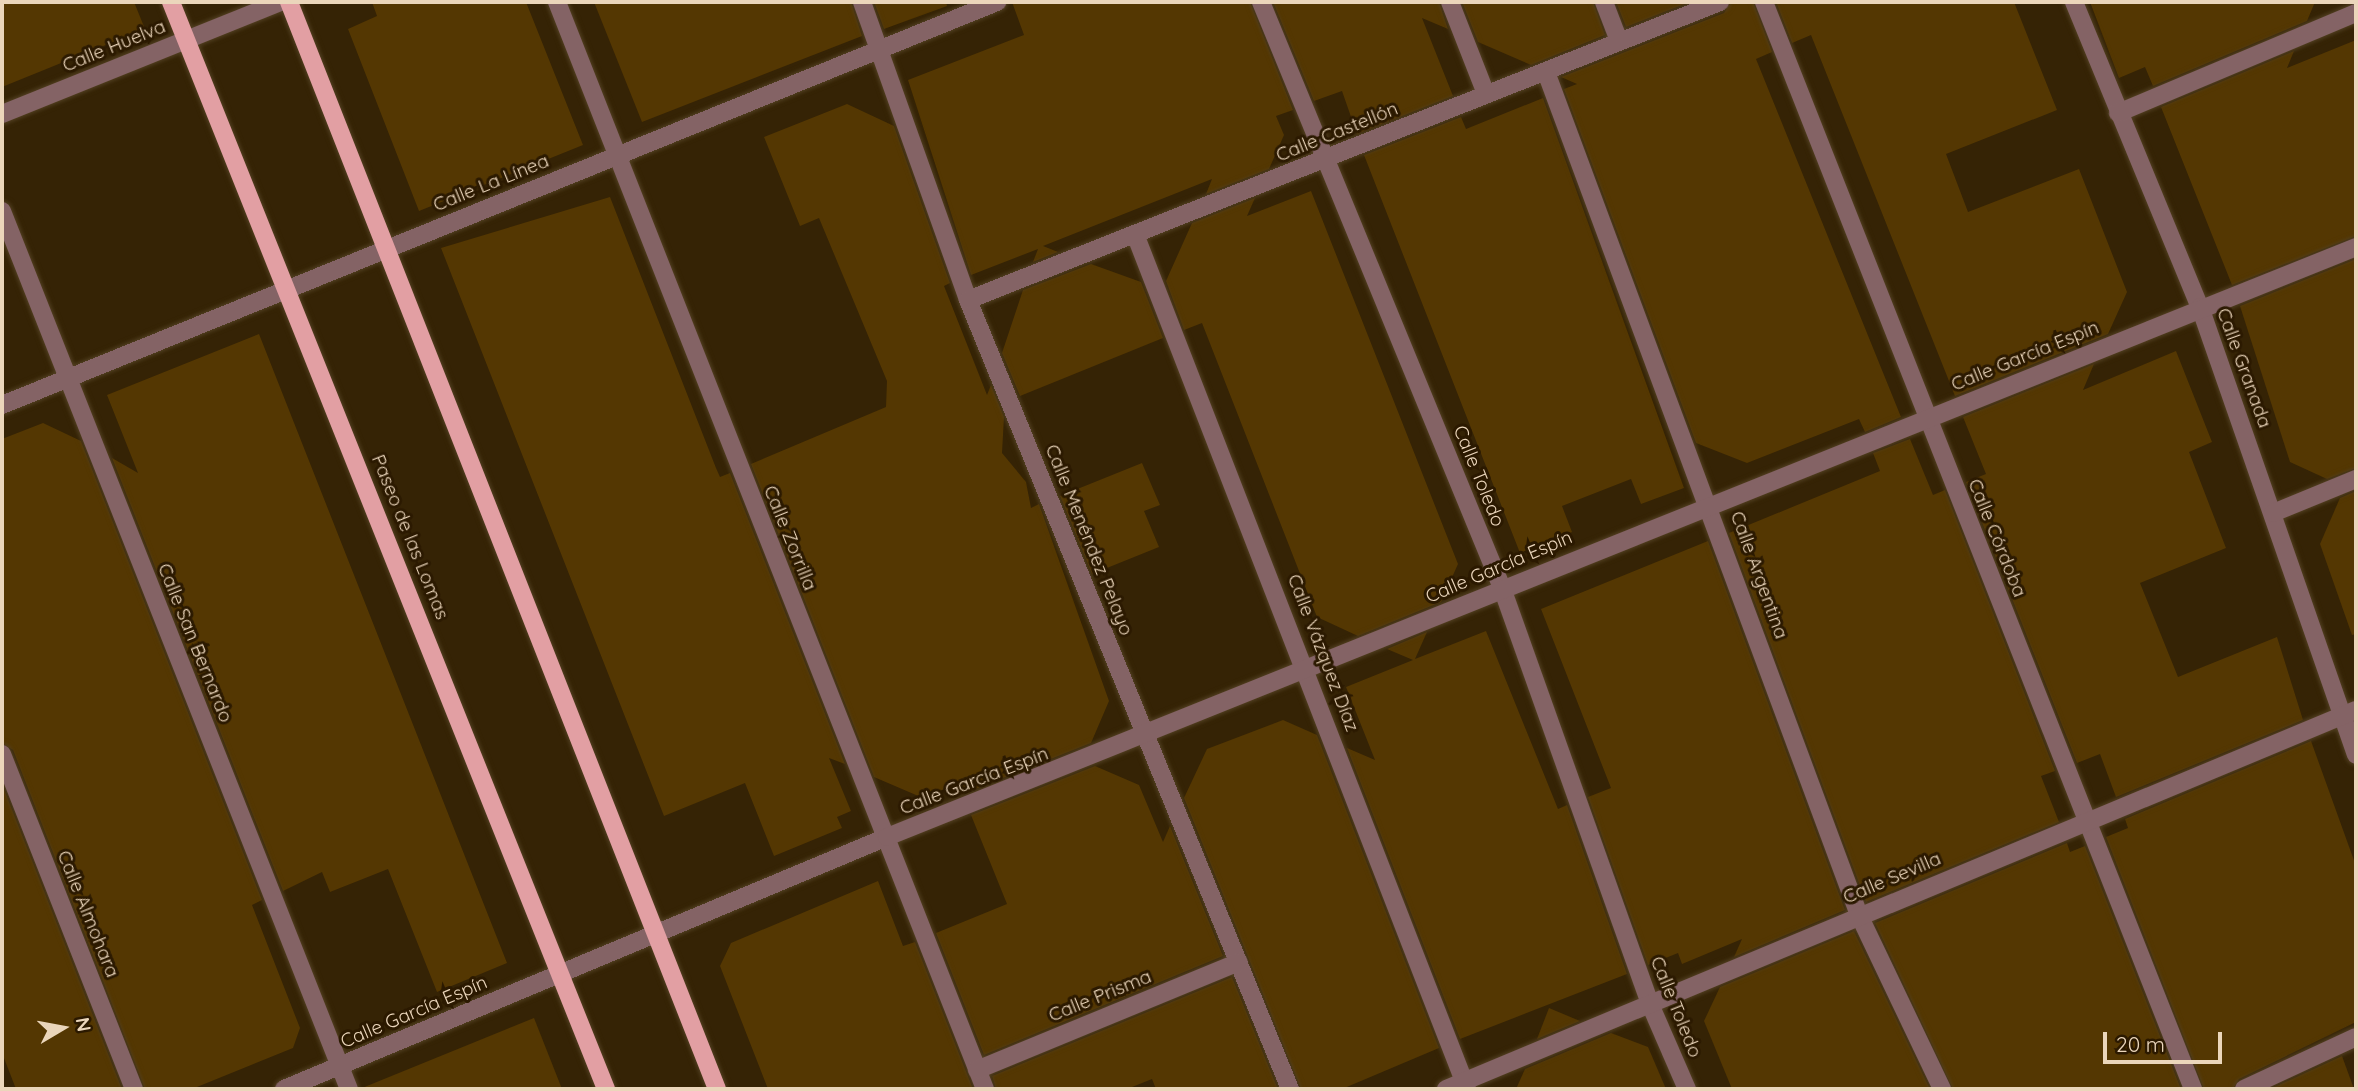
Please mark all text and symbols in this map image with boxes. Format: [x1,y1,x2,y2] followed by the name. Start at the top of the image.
[59,15,169,77] street label: Calle Huelva
[1273,97,1401,167] street label: Calle Castellón
[430,149,552,217] street label: Calle La Línea
[2212,305,2276,431] street label: Calle Granada
[1948,316,2102,396] street label: Calle García Espín
[1448,422,1510,530] street label: Calle Toledo
[1040,441,1138,639] street label: Calle Menéndez Pelayo
[367,451,453,623] street label: Paseo de las Lomas
[1963,476,2031,600] street label: Calle Córdoba
[759,482,821,594] street label: Calle Zorrilla
[1725,508,1793,642] street label: Calle Argentina
[1422,526,1576,608] street label: Calle García Espín
[153,560,237,726] street label: Calle San Bernardo
[1282,571,1364,735] street label: Calle Vázquez Díaz
[897,742,1051,820] street label: Calle García Espín
[52,847,124,981] street label: Calle Almohara
[1840,847,1944,909] street label: Calle Sevilla
[1645,953,1707,1061] street label: Calle Toledo
[1045,965,1155,1027] street label: Calle Prisma
[337,971,491,1053] street label: Calle García Espín
[28,993,98,1063] north arrow
[71,1015,97,1033] text: N
[2106,1018,2225,1062] scale bar
[2116,1031,2165,1057] text: 20 m

